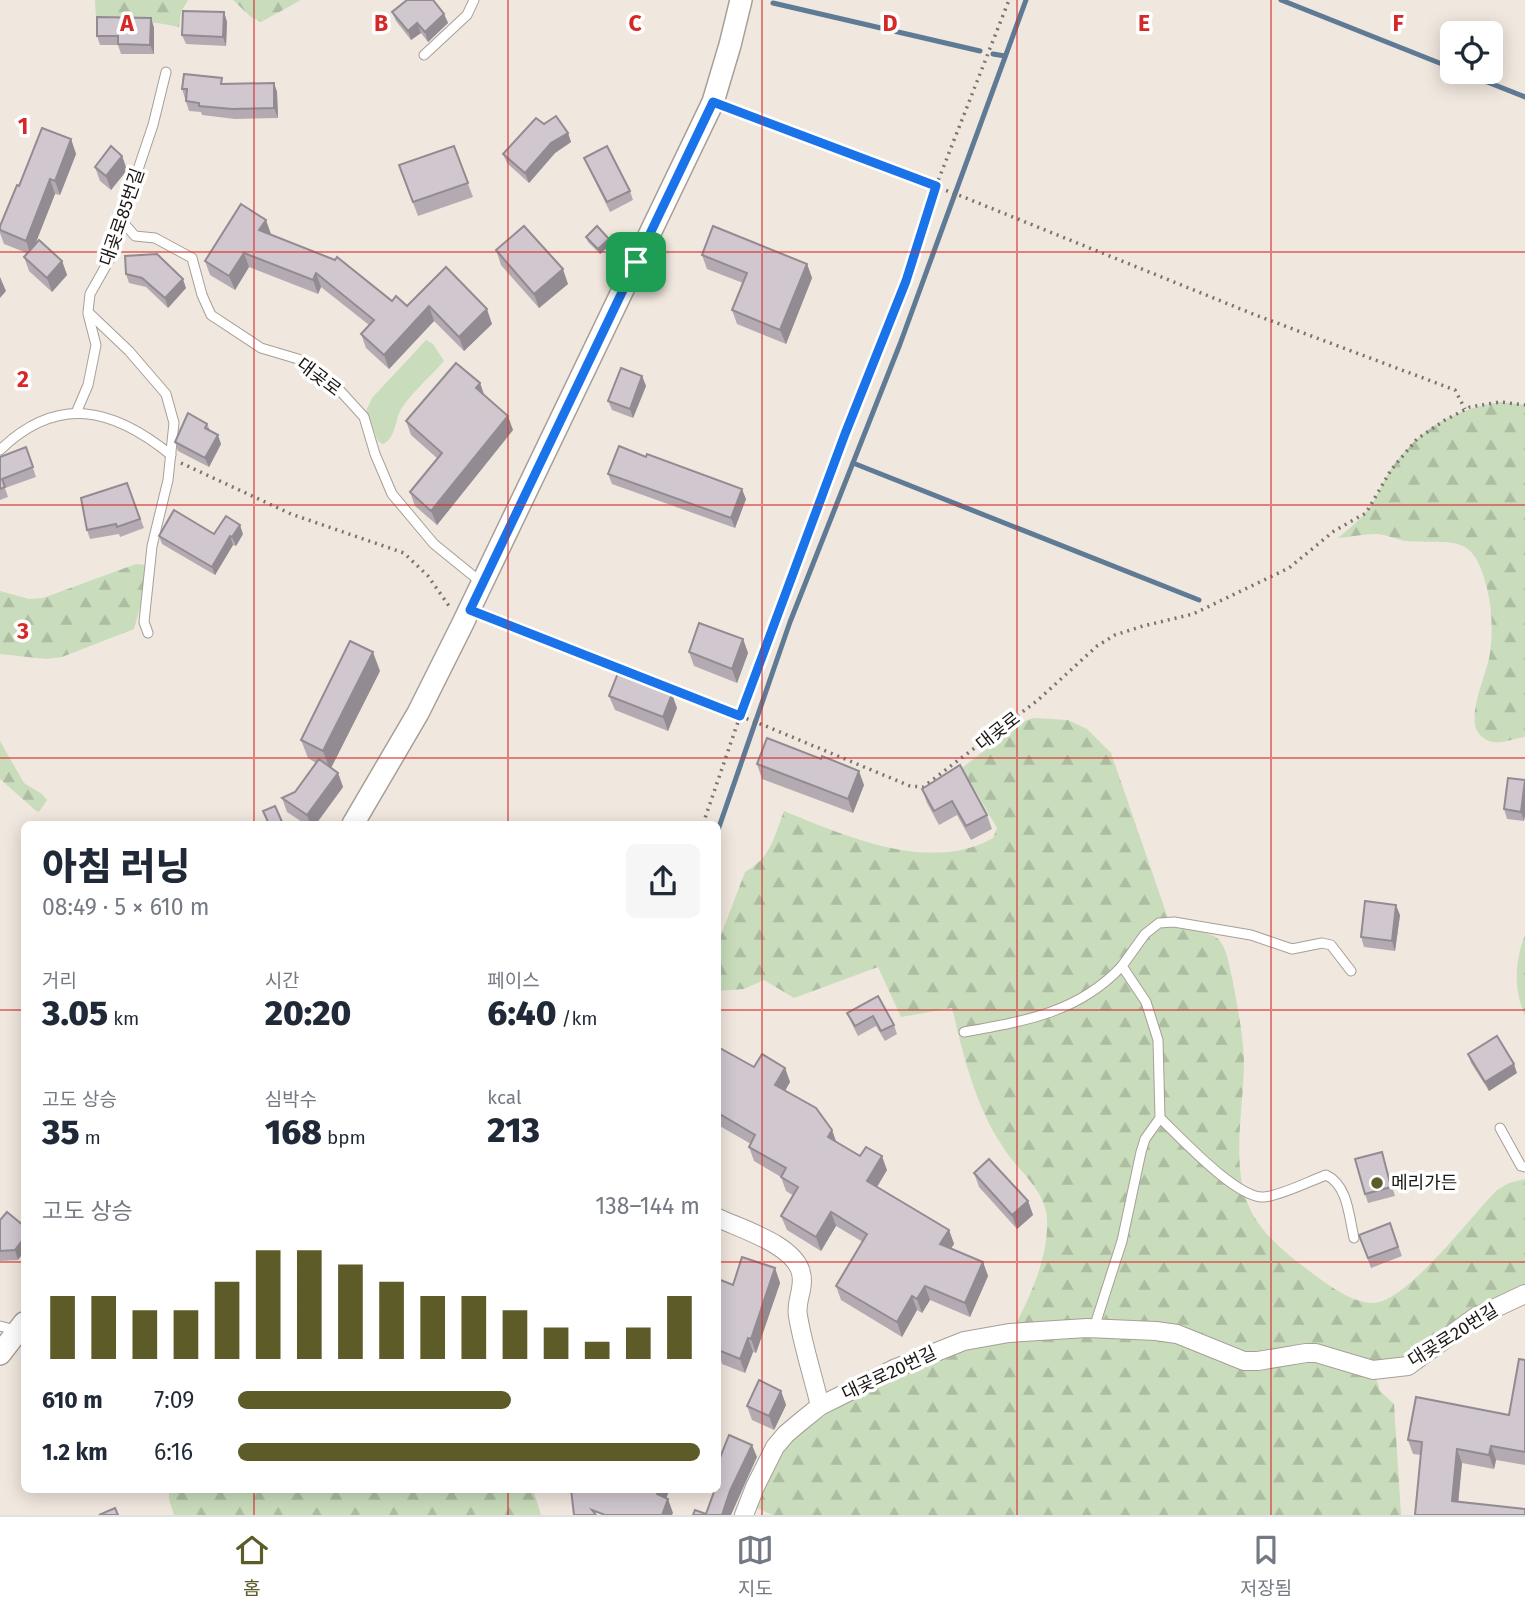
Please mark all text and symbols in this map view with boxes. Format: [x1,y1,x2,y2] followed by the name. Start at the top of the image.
[119,9,134,37] text: A
[374,9,388,37] text: B
[628,9,642,37] text: C
[883,9,898,37] text: D
[1138,9,1150,37] text: E
[1392,9,1404,37] text: F
[1440,21,1503,84] map controls
[1440,21,1503,84] button: locate
[18,112,28,140] text: 1
[95,165,149,269] street label: 대곶로85번길
[606,232,666,292] pin
[617,243,655,281] icon: arrive
[293,353,345,401] street label: 대곶로
[17,365,29,393] text: 2
[16,617,29,645] text: 3
[972,707,1024,755] street label: 대곶로
[42,844,191,890] text: 아침 러닝
[626,844,700,918] button: share
[42,893,209,921] text: 08:49 · 5 × 610 m
[42,969,77,992] text: 거리
[265,969,300,992] text: 시간
[487,969,540,992] text: 페이스
[42,992,108,1034] text: 3.05
[265,992,351,1034] text: 20:20
[487,992,557,1034] text: 6:40
[108,1007,139,1030] text: km
[557,1007,597,1030] text: /km
[487,1086,522,1109] text: kcal
[42,1088,117,1111] text: 고도 상승
[265,1088,317,1111] text: 심박수
[487,1109,540,1151] text: 213
[42,1111,80,1153] text: 35
[265,1111,322,1153] text: 168
[80,1126,101,1149] text: m
[322,1126,366,1149] text: bpm
[1391,1172,1457,1194] place label: 메리가든
[1369,1175,1385,1191] marker: 메리가든
[595,1192,700,1220] text: 138–144 m
[42,1197,133,1225] text: 고도 상승
[1404,1299,1502,1371] street label: 대곶로20번길
[838,1342,940,1404] street label: 대곶로20번길
[42,1386,103,1414] text: 610 m
[154,1386,194,1414] text: 7:09
[42,1438,108,1466] text: 1.2 km
[154,1438,193,1466] text: 6:16
[233,1531,271,1600] tab: 홈
[736,1531,774,1600] tab: 지도
[1240,1531,1292,1600] tab: 저장됨

